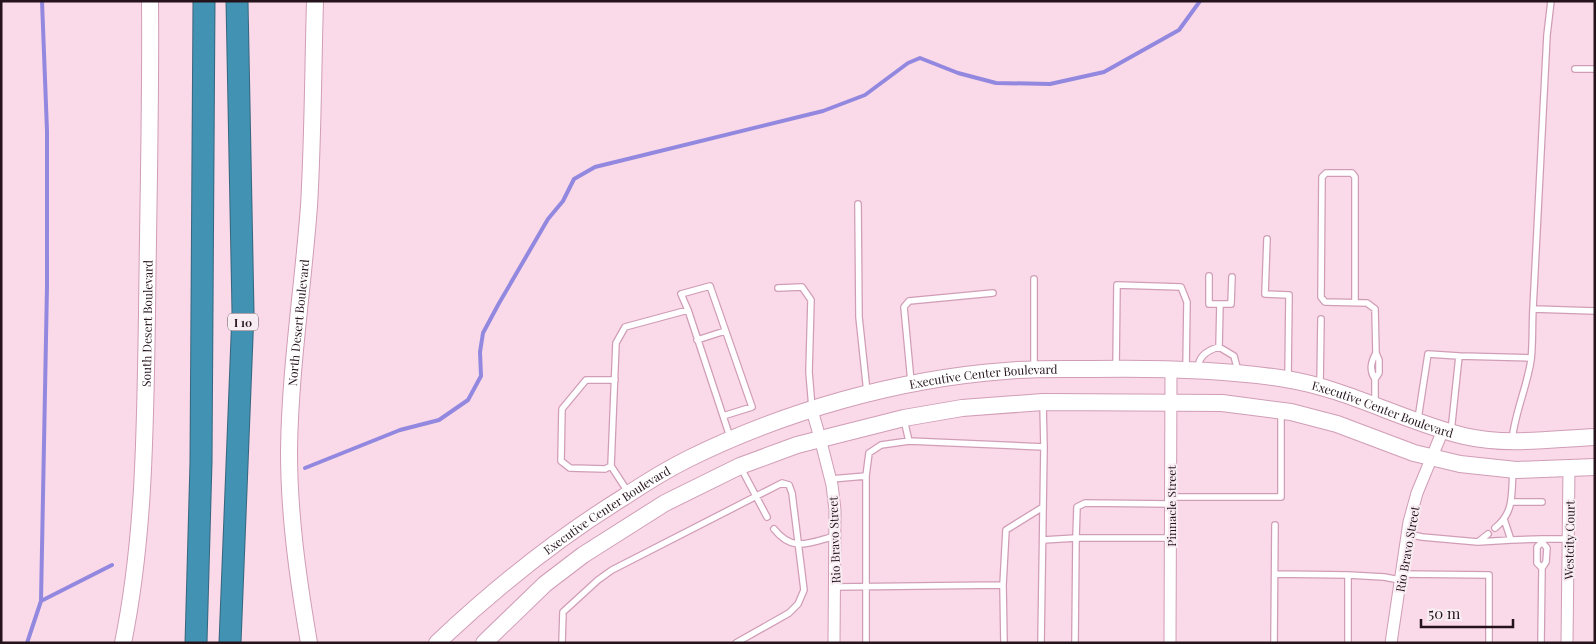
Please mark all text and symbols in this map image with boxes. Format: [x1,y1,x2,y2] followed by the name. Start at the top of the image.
[284,258,312,387] street label: North Desert Boulevard
[138,260,156,387] street label: South Desert Boulevard
[228,314,258,331] road number: I 10
[908,361,1058,392] street label: Executive Center Boulevard
[1310,377,1455,441] street label: Executive Center Boulevard
[540,462,673,558] street label: Executive Center Boulevard
[1163,465,1179,547] street label: Pinnacle Street
[824,495,844,584] street label: Rio Bravo Street
[1560,499,1578,581] street label: Westcity Court
[1392,504,1423,593] street label: Rio Bravo Street
[1421,596,1514,628] scale bar
[1428,603,1461,623] text: 50 m

